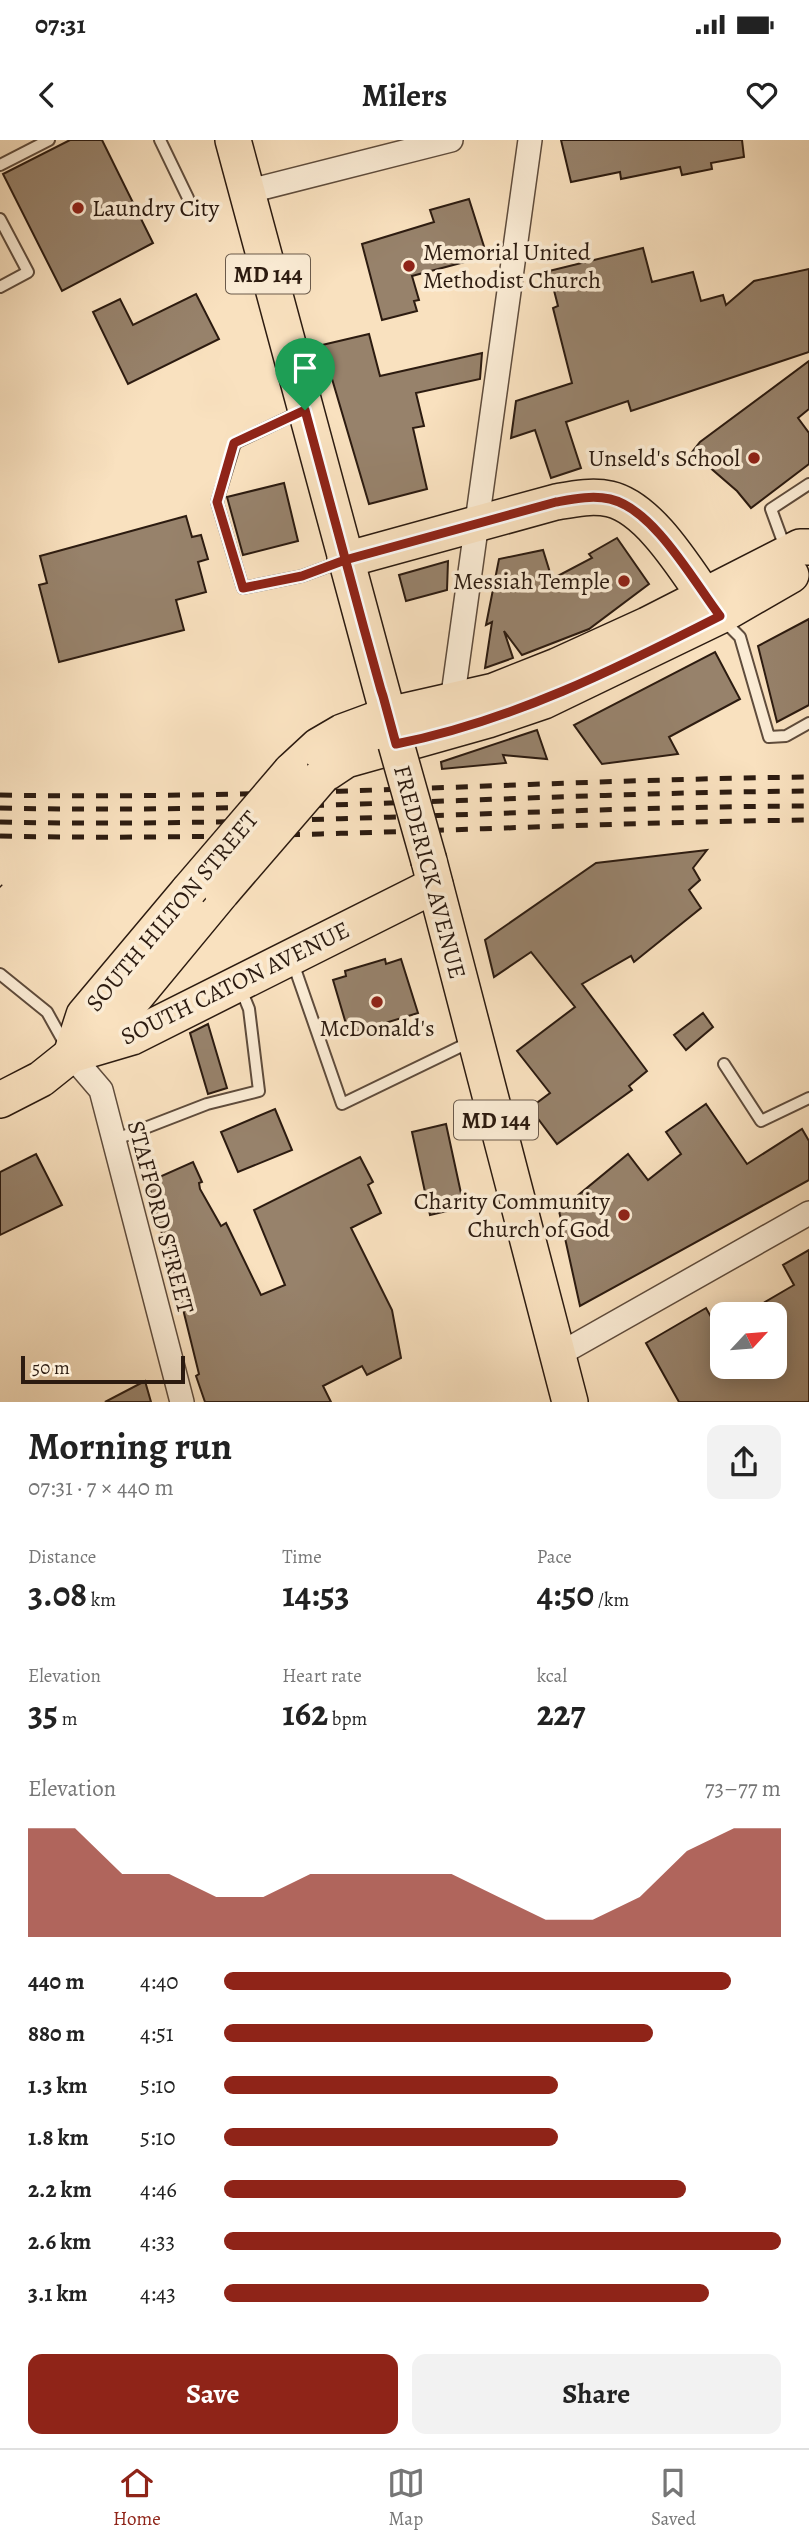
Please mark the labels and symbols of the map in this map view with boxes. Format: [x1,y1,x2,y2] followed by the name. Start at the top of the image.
[92,192,220,224] place label: Laundry City
[70,200,86,216] marker: Laundry City
[423,236,601,296] place label: Memorial United Methodist Church
[226,254,310,294] road number: MD 144
[401,258,417,274] marker: Memorial United Methodist Church
[275,338,335,410] pin
[588,442,740,474] place label: Unseld's School
[746,450,762,466] marker: Unseld's School
[453,565,610,597] place label: Messiah Temple
[616,573,632,589] marker: Messiah Temple
[386,762,474,982] street label: FREDERICK AVENUE
[78,804,266,1018] street label: SOUTH HILTON STREET
[115,914,355,1052] street label: SOUTH CATON AVENUE
[369,994,385,1010] marker: McDonald's
[319,1012,435,1044] place label: McDonald's
[454,1100,538,1140] road number: MD 144
[120,1117,202,1317] street label: STAFFORD STREET
[414,1185,610,1245] place label: Charity Community Church of God
[616,1207,632,1223] marker: Charity Community Church of God
[710,1302,788,1379] north arrow
[21,1352,186,1384] scale bar

